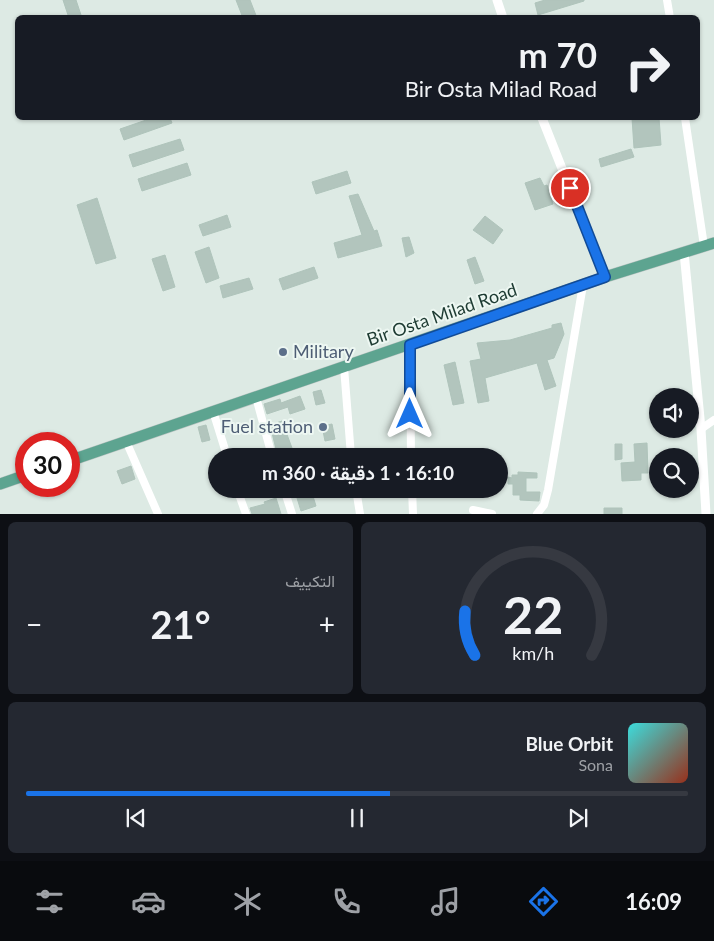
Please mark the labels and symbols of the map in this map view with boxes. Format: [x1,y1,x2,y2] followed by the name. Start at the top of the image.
[549,167,591,209] pin
[364,278,520,350] street label: Bir Osta Milad Road
[293,340,354,362] place label: Military
[277,346,289,358] marker: Military
[383,387,435,439] position arrow
[221,415,313,437] place label: Fuel station
[317,421,329,433] marker: Fuel station
[15,432,80,497] speed limit sign: 30

